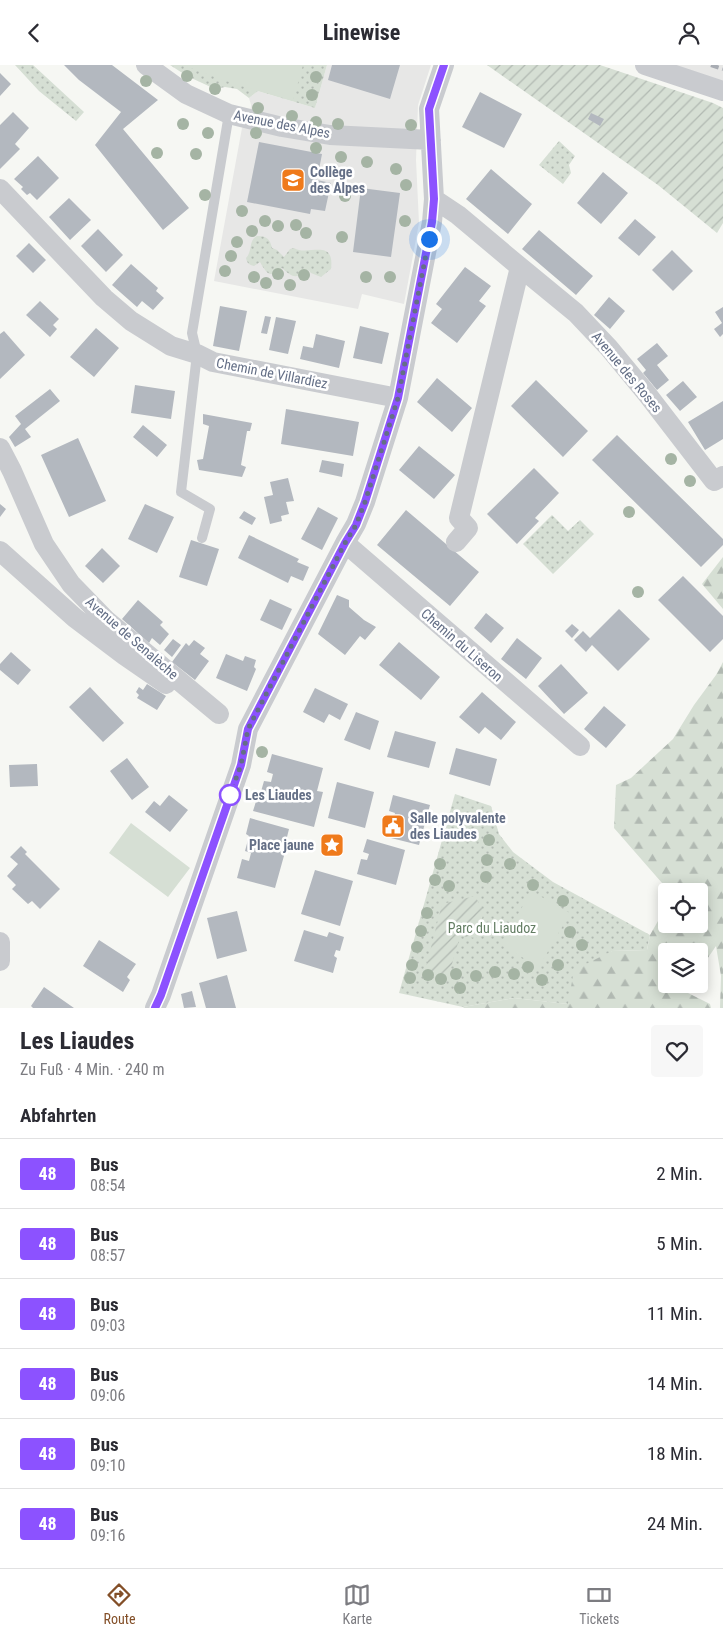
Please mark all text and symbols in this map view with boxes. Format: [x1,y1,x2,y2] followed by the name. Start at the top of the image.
[20,19,48,47] icon: back
[675,19,703,47] icon: person
[323,20,400,45] text: Linewise
[232,107,332,141] street label: Avenue des Alpes
[310,164,365,196] place label: Collège des Alpes
[280,167,306,193] school or university icon: Collège des Alpes
[417,227,442,252] your location
[589,328,665,416] street label: Avenue des Roses
[215,354,329,392] street label: Chemin de Villardiez
[83,594,182,683] street label: Avenue de Senalèche
[418,605,506,685] street label: Chemin du Liseron
[219,784,241,806] marker: Les Liaudes
[245,787,312,803] place label: Les Liaudes
[410,810,506,842] place label: Salle polyvalente des Liaudes
[380,813,406,839] public building icon: Salle polyvalente des Liaudes
[319,832,345,858] place icon: Place jaune
[249,837,314,853] place label: Place jaune
[658,883,708,993] map controls
[658,883,708,933] button: locate
[448,920,536,936] park label: Parc du Liaudoz
[658,943,708,993] button: layers
[651,1025,703,1077] button: heart
[20,1027,134,1055] text: Les Liaudes
[20,1060,164,1079] text: Zu Fuß · 4 Min. · 240 m
[20,1104,96,1127] text: Abfahrten
[90,1153,119,1176] text: Bus
[656,1162,703,1185] text: 2 Min.
[38,1163,57,1184] text: 48
[90,1176,125,1195] text: 08:54
[90,1223,119,1246] text: Bus
[656,1232,703,1255] text: 5 Min.
[38,1233,57,1254] text: 48
[90,1246,125,1265] text: 08:57
[90,1293,119,1316] text: Bus
[647,1302,703,1325] text: 11 Min.
[38,1303,57,1324] text: 48
[90,1316,125,1335] text: 09:03
[90,1363,119,1386] text: Bus
[647,1372,703,1395] text: 14 Min.
[38,1373,57,1394] text: 48
[90,1386,125,1405] text: 09:06
[90,1433,119,1456] text: Bus
[647,1442,703,1465] text: 18 Min.
[38,1443,57,1464] text: 48
[90,1456,125,1475] text: 09:10
[90,1503,119,1526] text: Bus
[647,1512,703,1535] text: 24 Min.
[38,1513,57,1534] text: 48
[90,1526,125,1545] text: 09:16
[104,1581,135,1627] tab: Route
[343,1581,372,1627] tab: Karte
[579,1581,619,1627] tab: Tickets

